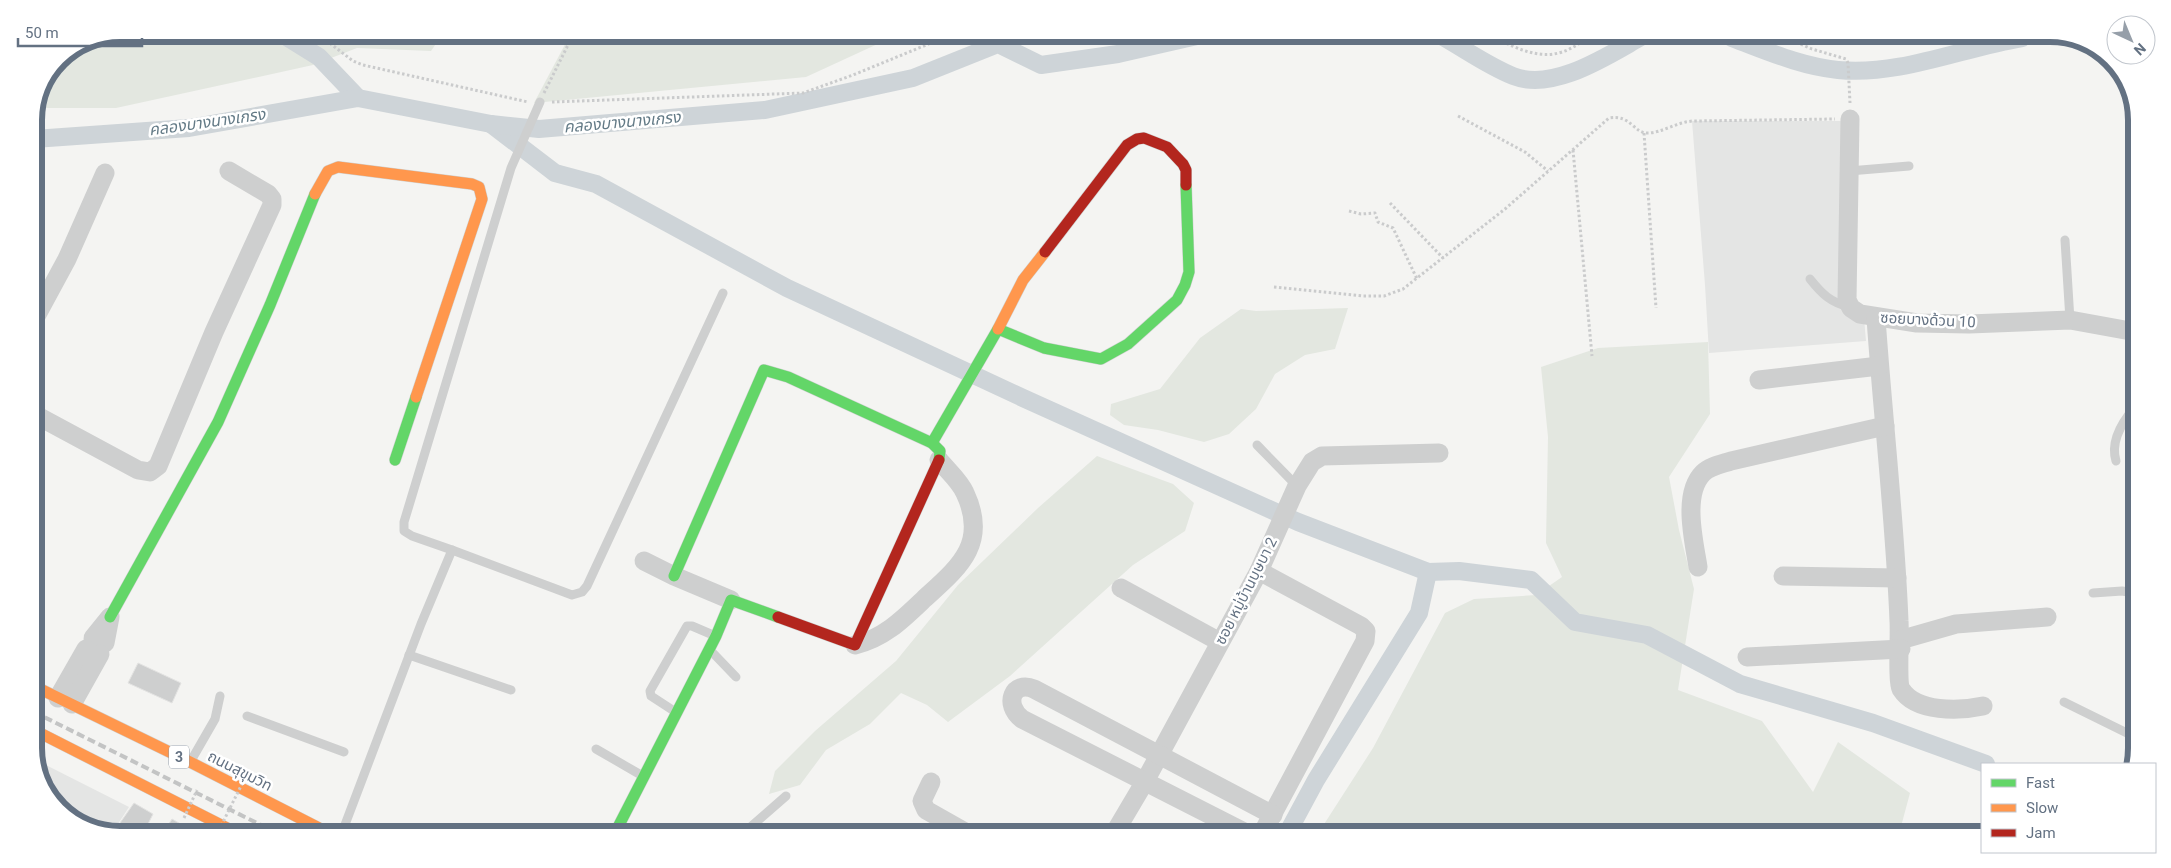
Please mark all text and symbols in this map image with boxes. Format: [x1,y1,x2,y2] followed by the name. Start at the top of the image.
[18,15,141,47] scale bar
[2106,15,2156,65] north arrow
[25,24,59,42] text: 50 m
[2131,40,2149,59] text: N
[148,104,268,140] water label: คลองบางนางเกรง
[563,107,683,137] water label: คลองบางนางเกรง
[1880,309,1976,331] street label: ซอยบางด้วน 10
[1211,534,1281,648] street label: ซอย หมู่บ้านบุษบา 2
[169,746,189,769] road number: 3
[205,747,275,795] street label: ถนนสุขุมวิท
[1981,763,2156,853] legend
[2026,774,2055,792] text: Fast
[2026,799,2058,817] text: Slow
[2026,824,2056,842] text: Jam

